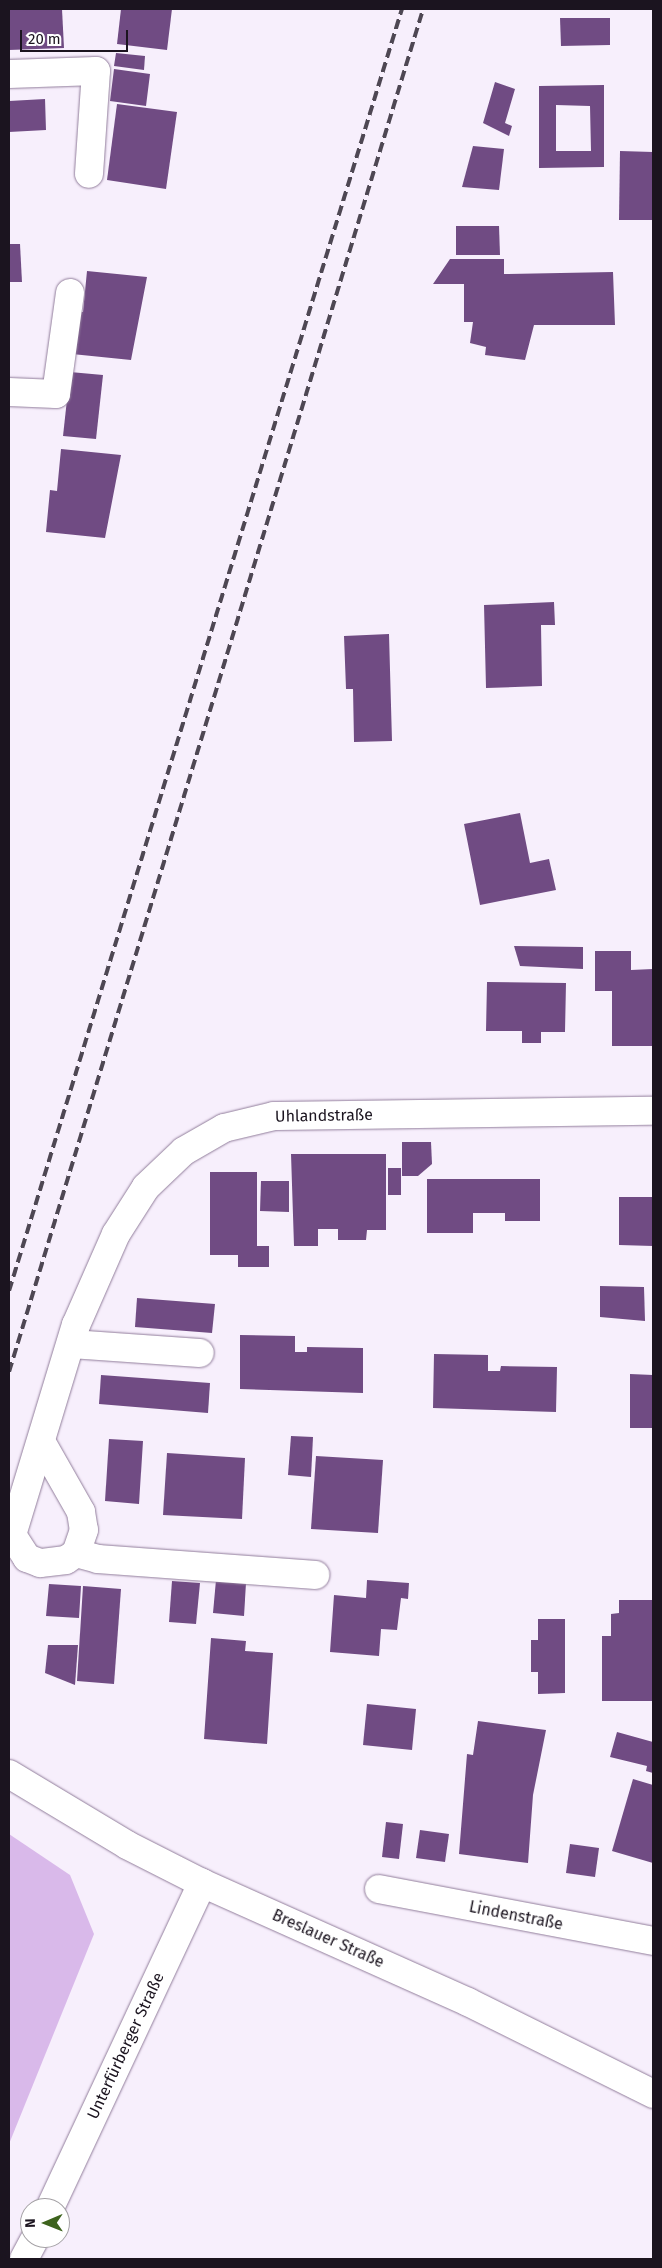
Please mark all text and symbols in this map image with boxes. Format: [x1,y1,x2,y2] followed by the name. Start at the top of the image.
[22,20,130,52] scale bar
[28,30,61,48] text: 20 m
[275,1106,373,1126] street label: Uhlandstraße
[467,1897,565,1935] street label: Lindenstraße
[269,1906,387,1972] street label: Breslauer Straße
[84,1970,168,2122] street label: Unterfürberger Straße
[20,2198,70,2248] north arrow
[22,2218,39,2228] text: N

